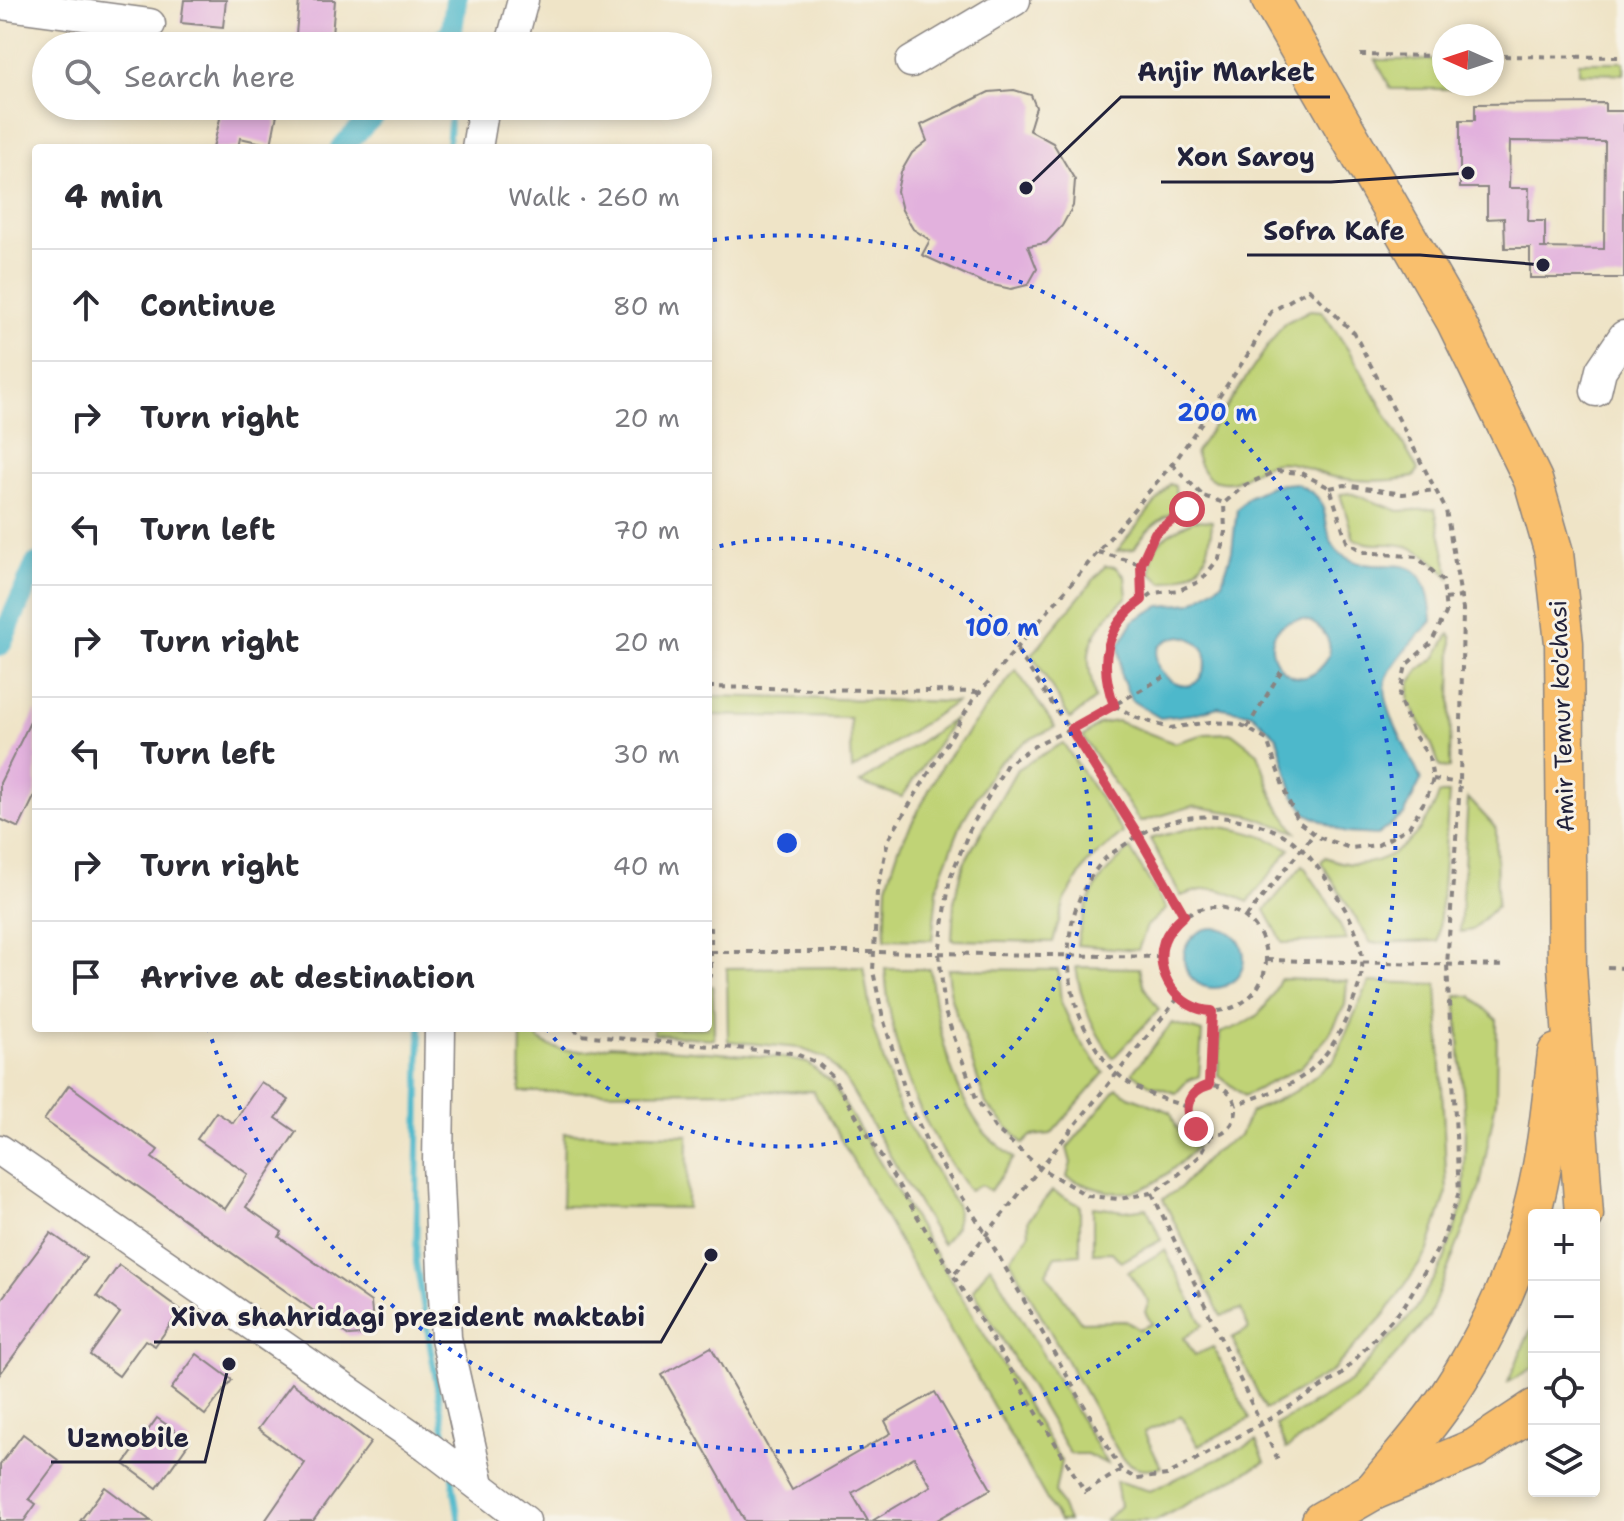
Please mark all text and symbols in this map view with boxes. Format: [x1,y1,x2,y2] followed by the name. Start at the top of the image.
[1432,24,1504,96] north arrow
[32,32,712,120] search box
[1121,47,1330,97] callout: Anjir Market
[60,54,104,98] icon: search
[1137,54,1315,89] text: Anjir Market
[124,56,295,97] text: Search here
[1161,132,1331,182] callout: Xon Saroy
[1177,139,1315,174] text: Xon Saroy
[64,173,163,219] text: 4 min
[508,179,680,214] text: Walk · 260 m
[1247,205,1420,255] callout: Sofra Kafe
[1263,213,1405,248] text: Sofra Kafe
[64,283,108,327] icon: ahead
[140,285,276,326] text: Continue
[613,288,680,323] text: 80 m
[64,395,108,439] icon: right
[140,397,299,438] text: Turn right
[1177,397,1257,429] text: 200 m
[613,400,680,435] text: 20 m
[1169,491,1205,527] route start
[64,507,108,551] icon: left
[140,509,275,550] text: Turn left
[613,512,680,547] text: 70 m
[1542,599,1582,833] street label: Amir Temur ko'chasi
[965,612,1039,644] text: 100 m
[64,619,108,663] icon: right
[140,621,299,662] text: Turn right
[613,624,680,659] text: 20 m
[64,731,108,775] icon: left
[140,733,275,774] text: Turn left
[613,736,680,771] text: 30 m
[773,829,801,857] centre of rings
[64,843,108,887] icon: right
[140,845,299,886] text: Turn right
[613,848,680,883] text: 40 m
[64,955,108,999] icon: arrive
[140,957,475,998] text: Arrive at destination
[1178,1111,1214,1147] route end
[1528,1209,1600,1497] map controls
[1528,1209,1600,1281] button: +
[1528,1281,1600,1353] button: −
[154,1292,661,1342] callout: Xiva shahridagi prezident maktabi
[171,1299,645,1334] text: Xiva shahridagi prezident maktabi
[1528,1353,1600,1425] button: locate
[51,1412,205,1462] callout: Uzmobile
[67,1420,189,1455] text: Uzmobile
[1528,1425,1600,1497] button: layers

